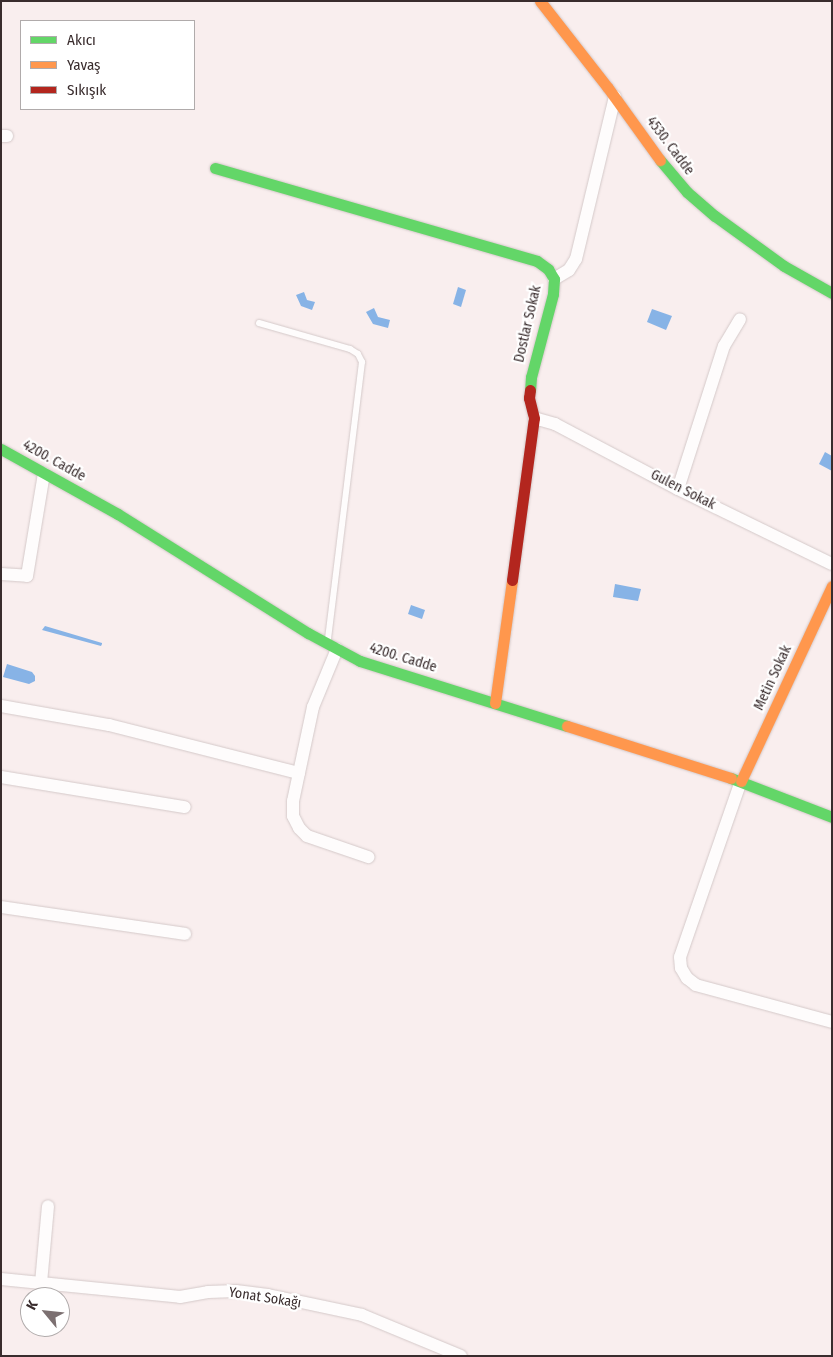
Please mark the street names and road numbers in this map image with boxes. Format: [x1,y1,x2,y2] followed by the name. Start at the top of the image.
[643,114,697,178] street label: 4530. Cadde
[511,284,545,364] street label: Dostlar Sokak
[20,437,88,485] street label: 4200. Cadde
[648,466,718,514] street label: Gulen Sokak
[367,640,439,676] street label: 4200. Cadde
[751,643,795,713] street label: Metin Sokak
[228,1284,302,1312] street label: Yonat Sokağı

